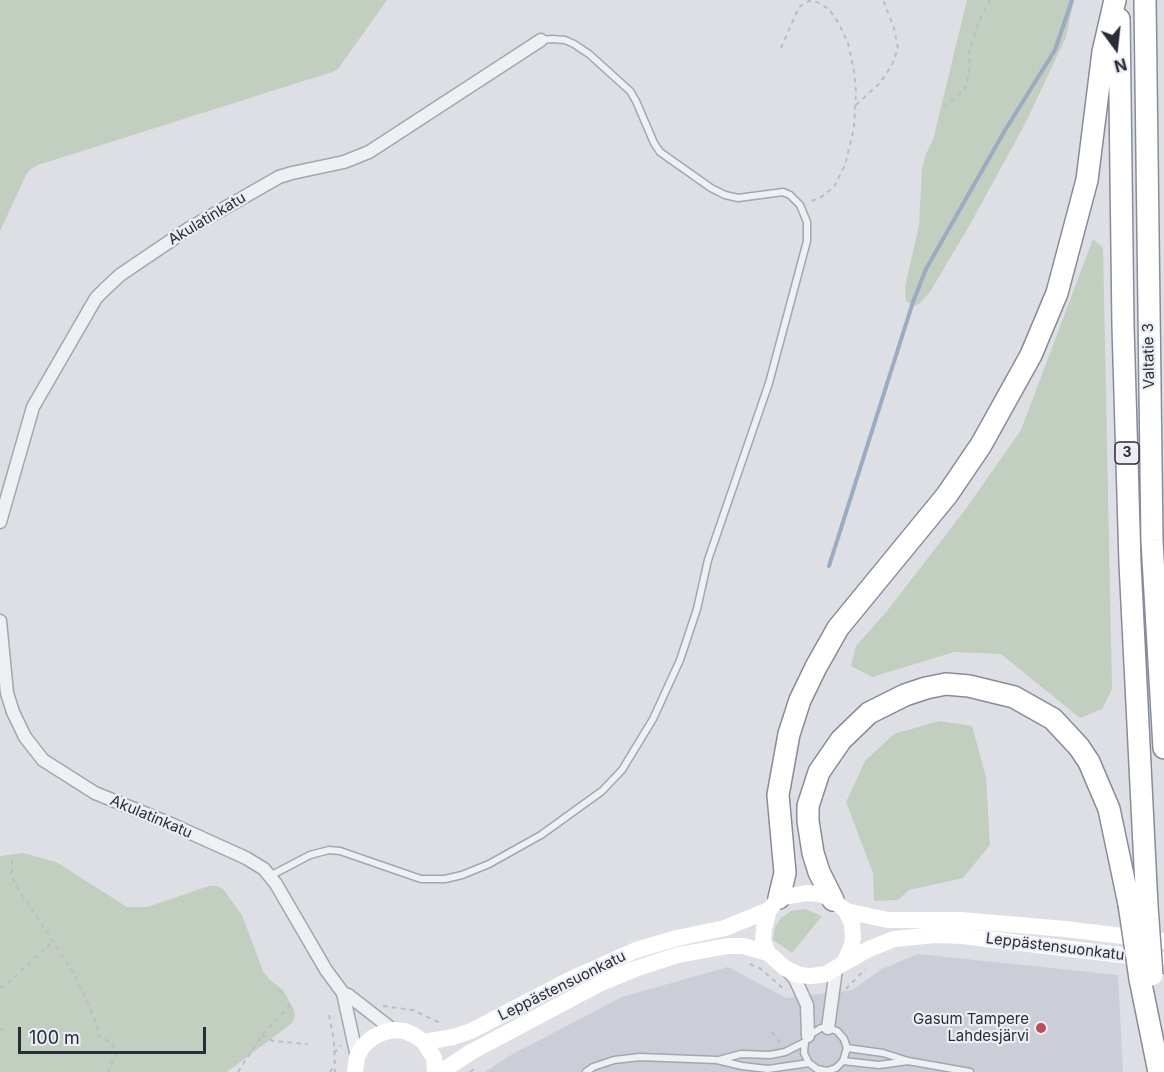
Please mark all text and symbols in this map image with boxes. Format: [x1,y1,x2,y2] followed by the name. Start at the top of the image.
[1086,18,1146,78] north arrow
[1112,54,1129,77] text: N
[165,189,249,249] street label: Akulatinkatu
[1139,323,1159,389] street label: Valtatie 3
[1115,442,1139,464] road number: 3
[107,792,195,842] street label: Akulatinkatu
[985,930,1125,964] street label: Leppästensuonkatu
[495,947,629,1025] street label: Leppästensuonkatu
[913,1010,1029,1045] place label: Gasum Tampere Lahdesjärvi
[21,1015,208,1053] scale bar
[1034,1021,1048,1035] marker: Gasum Tampere Lahdesjärvi
[29,1027,80,1048] text: 100 m

